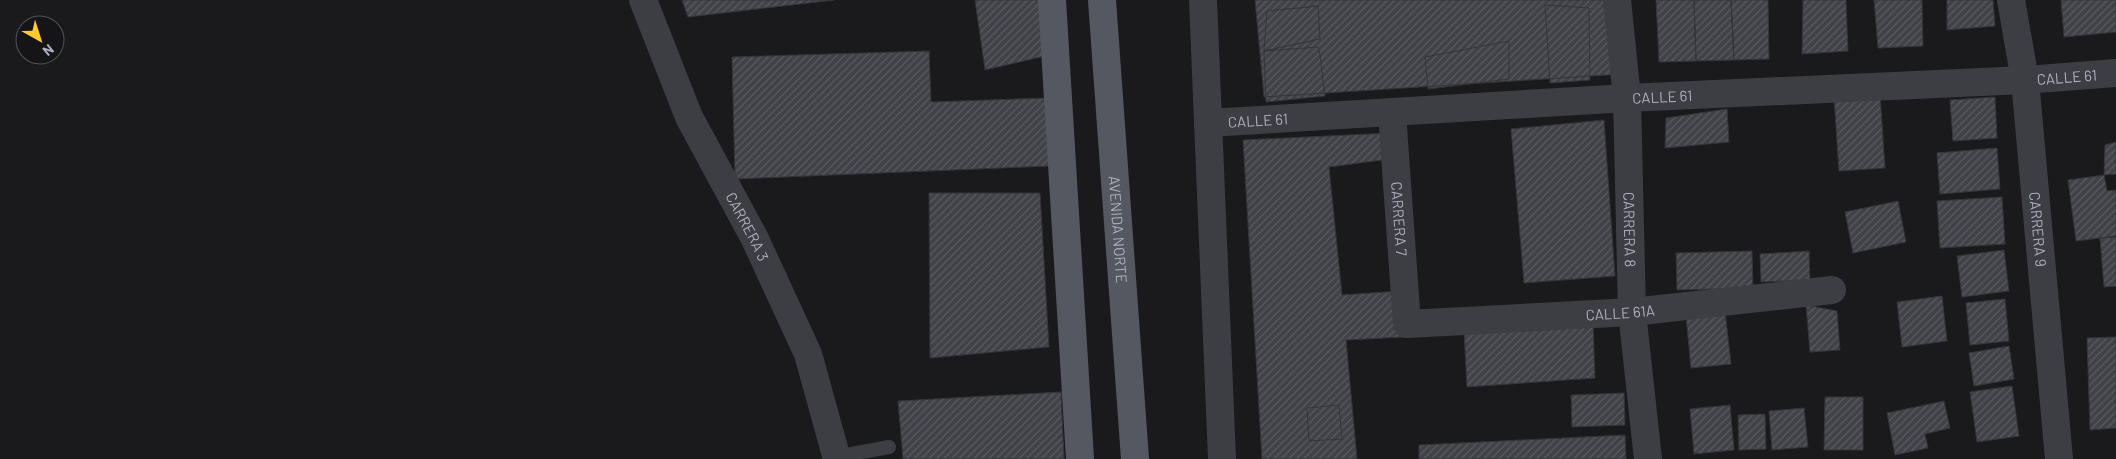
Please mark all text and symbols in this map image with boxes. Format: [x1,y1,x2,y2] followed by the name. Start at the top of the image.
[15,15,65,65] north arrow
[40,41,57,60] text: N
[2036,66,2097,88] street label: CALLE 61
[1632,86,1693,107] street label: CALLE 61
[1227,109,1288,131] street label: CALLE 61
[1106,175,1131,284] street label: AVENIDA NORTE
[1388,181,1411,257] street label: CARRERA 7
[722,189,773,264] street label: CARRERA 3
[2026,191,2051,268] street label: CARRERA 9
[1620,192,1640,267] street label: CARRERA 8
[1585,301,1656,323] street label: CALLE 61A

